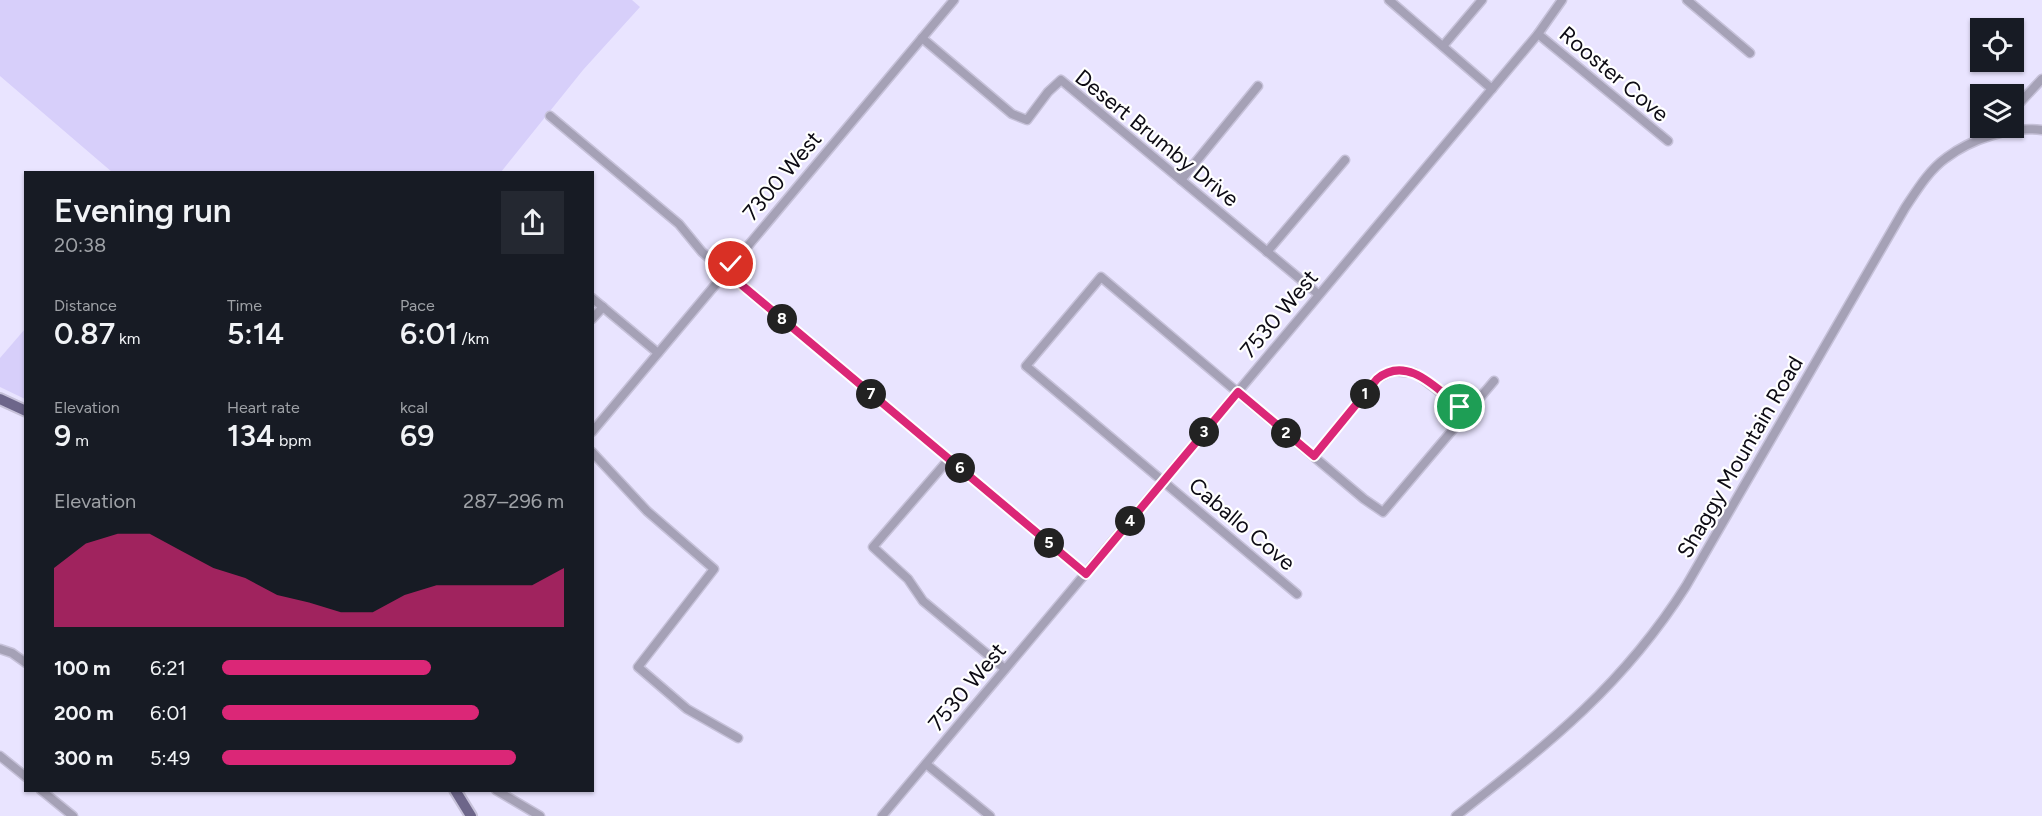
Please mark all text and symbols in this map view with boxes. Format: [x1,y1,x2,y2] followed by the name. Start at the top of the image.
[1970,18,2024,138] map controls
[1970,18,2024,72] button: locate
[1554,21,1674,127] street label: Rooster Cove
[1070,64,1244,212] street label: Desert Brumby Drive
[1970,84,2024,138] button: layers
[737,126,827,226] street label: 7300 West
[54,191,231,230] text: Evening run
[501,191,564,254] button: share
[54,233,106,257] text: 20:38
[705,238,756,289] pin
[714,247,747,280] icon: check
[1234,264,1324,364] street label: 7530 West
[54,296,117,315] text: Distance
[227,296,262,315] text: Time
[400,296,435,315] text: Pace
[767,304,797,334] pin: 8
[777,309,787,328] text: 8
[54,315,115,352] text: 0.87
[227,315,284,352] text: 5:14
[400,315,458,352] text: 6:01
[115,329,140,348] text: km
[458,329,489,348] text: /km
[1671,351,1809,563] street label: Shaggy Mountain Road
[856,379,886,409] pin: 7
[1350,379,1380,409] pin: 1
[1434,381,1485,432] pin
[867,384,875,403] text: 7
[1362,384,1368,403] text: 1
[1443,390,1476,423] icon: arrive
[54,398,120,417] text: Elevation
[227,398,300,417] text: Heart rate
[400,398,428,417] text: kcal
[54,417,71,454] text: 9
[227,417,275,454] text: 134
[400,417,434,454] text: 69
[1189,417,1219,447] pin: 3
[1271,418,1301,448] pin: 2
[1200,422,1208,441] text: 3
[1281,423,1291,442] text: 2
[71,431,89,450] text: m
[275,431,311,450] text: bpm
[945,453,975,483] pin: 6
[955,458,965,477] text: 6
[1183,472,1301,576] street label: Caballo Cove
[54,489,136,513] text: Elevation
[463,489,564,513] text: 287–296 m
[1115,506,1145,536] pin: 4
[1125,511,1135,530] text: 4
[1034,528,1064,558] pin: 5
[1044,533,1054,552] text: 5
[922,637,1012,737] street label: 7530 West
[54,656,111,680] text: 100 m
[150,656,186,680] text: 6:21
[54,701,114,725] text: 200 m
[150,701,187,725] text: 6:01
[54,746,113,770] text: 300 m
[150,746,190,770] text: 5:49

